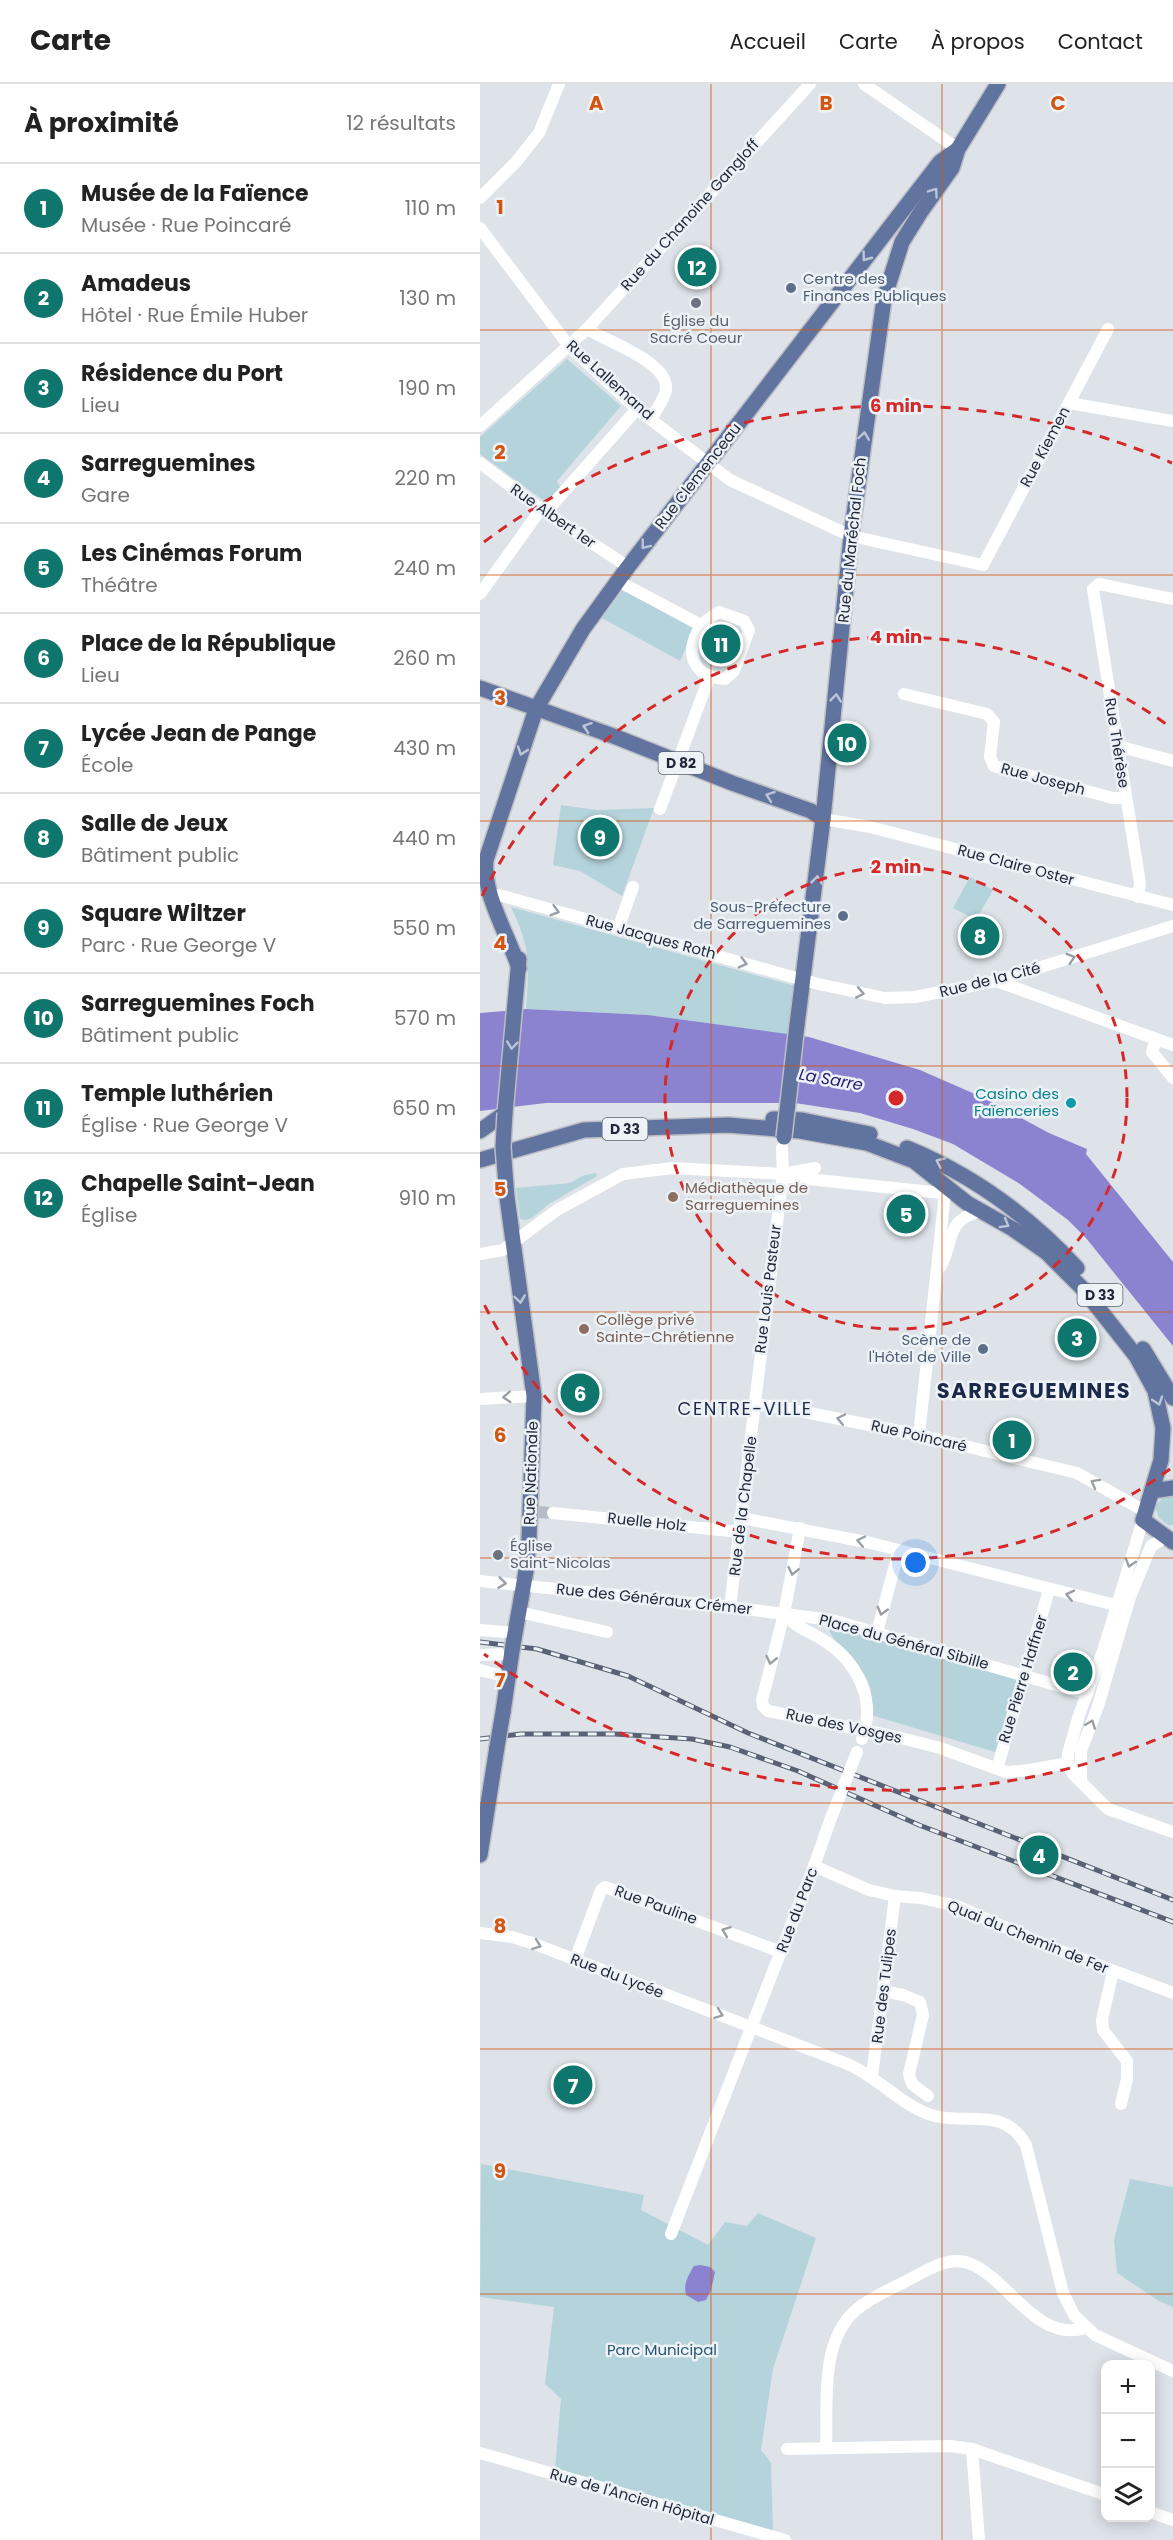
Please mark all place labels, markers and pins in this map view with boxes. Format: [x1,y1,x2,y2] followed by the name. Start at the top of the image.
[678,244,716,290] pin: 12
[803,268,947,306] place label: Centre des Finances Publiques
[784,281,798,295] marker: Centre des Finances Publiques
[689,296,703,310] marker: Église du Sacré Coeur
[650,310,743,348] place label: Église du Sacré Coeur
[702,622,740,666] pin: 11
[828,720,866,766] pin: 10
[580,814,620,860] pin: 9
[693,896,831,934] place label: Sous-Préfecture de Sarreguemines
[836,909,850,923] marker: Sous-Préfecture de Sarreguemines
[960,914,1000,958] pin: 8
[974,1083,1059,1121] place label: Casino des Faïenceries
[886,1088,906,1108] centre of rings
[1064,1096,1078,1110] marker: Casino des Faïenceries
[685,1177,808,1215] place label: Médiathèque de Sarreguemines
[666,1190,680,1204] marker: Médiathèque de Sarreguemines
[886,1192,926,1236] pin: 5
[596,1309,734,1347] place label: Collège privé Sainte-Chrétienne
[1058,1316,1096,1360] pin: 3
[577,1322,591,1336] marker: Collège privé Sainte-Chrétienne
[869,1329,971,1367] place label: Scène de l'Hôtel de Ville
[976,1342,990,1356] marker: Scène de l'Hôtel de Ville
[560,1370,600,1416] pin: 6
[992,1418,1032,1462] pin: 1
[510,1535,611,1573] place label: Église Saint-Nicolas
[491,1548,505,1562] marker: Église Saint-Nicolas
[1054,1650,1092,1694] pin: 2
[1020,1832,1058,1878] pin: 4
[554,2062,592,2108] pin: 7

